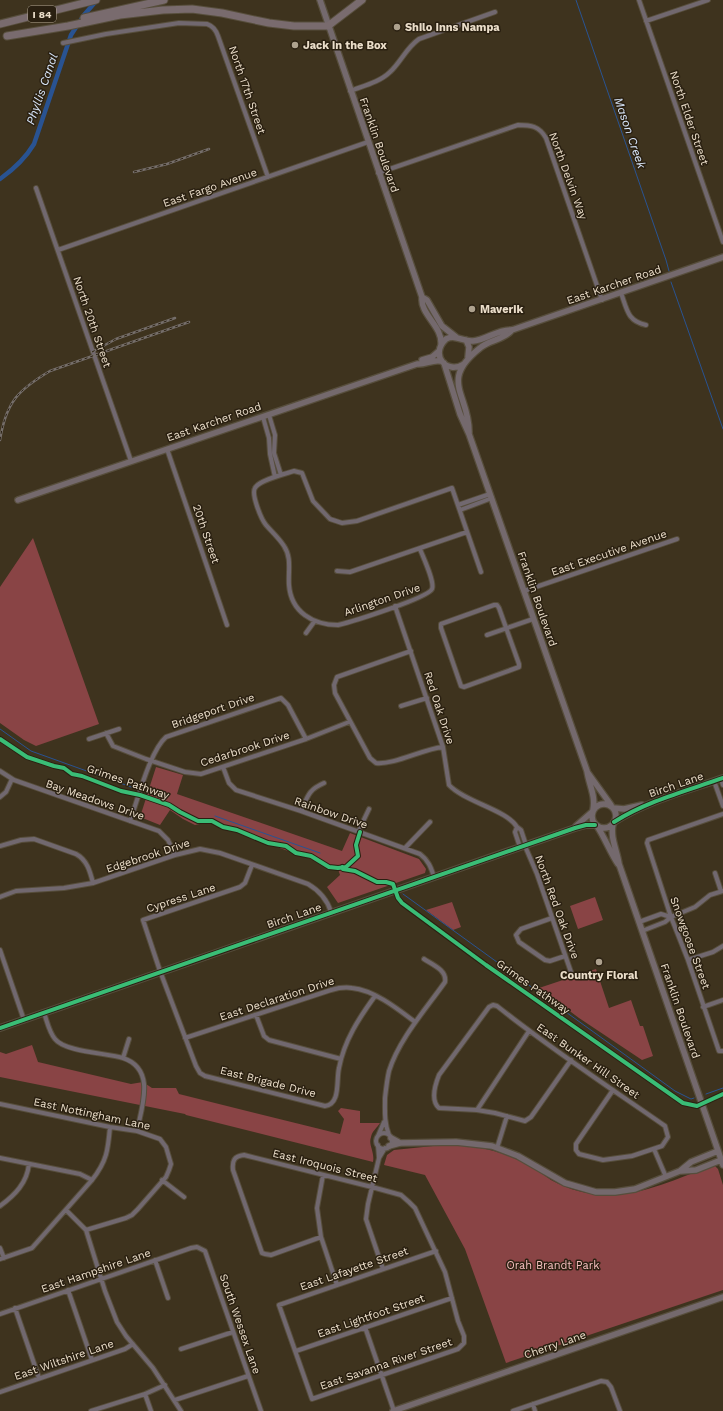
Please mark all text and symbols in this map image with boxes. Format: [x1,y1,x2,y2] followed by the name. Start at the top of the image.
[28,6,56,22] road number: I 84
[405,21,500,34] place label: Shilo Inns Nampa
[392,22,402,32] marker: Shilo Inns Nampa
[303,39,387,52] place label: Jack in the Box
[290,40,300,50] marker: Jack in the Box
[226,44,268,136] street label: North 17th Street
[23,51,61,127] water label: Phyllis Canal
[667,69,711,167] street label: North Elder Street
[357,96,401,194] street label: Franklin Boulevard
[611,96,649,171] water label: Mason Creek
[546,131,590,222] street label: North Delvin Way
[161,166,259,210] street label: East Fargo Avenue
[565,263,663,307] street label: East Karcher Road
[70,275,114,370] street label: North 20th Street
[480,303,523,316] place label: Maverik
[467,304,477,314] marker: Maverik
[165,400,263,444] street label: East Karcher Road
[190,503,222,566] street label: 20th Street
[550,527,668,579] street label: East Executive Avenue
[515,550,559,648] street label: Franklin Boulevard
[342,581,422,619] street label: Arlington Drive
[421,670,457,746] street label: Red Oak Drive
[170,691,256,731] street label: Bridgeport Drive
[199,728,291,770] street label: Cedarbrook Drive
[85,762,171,802] street label: Grimes Pathway
[647,770,705,800] street label: Birch Lane
[44,777,146,823] street label: Bay Meadows Drive
[293,794,369,832] street label: Rainbow Drive
[104,836,192,876] street label: Edgebrook Drive
[532,853,582,961] street label: North Red Oak Drive
[145,881,217,915] street label: Cypress Lane
[667,895,713,991] street label: Snowgoose Street
[265,901,323,931] street label: Birch Lane
[494,957,572,1017] street label: Grimes Pathway
[594,957,604,967] marker: Country Floral
[658,962,702,1060] street label: Franklin Boulevard
[560,969,638,982] place label: Country Floral
[218,974,336,1024] street label: East Declaration Drive
[534,1020,642,1102] street label: East Bunker Hill Street
[219,1064,317,1100] street label: East Brigade Drive
[32,1095,152,1133] street label: East Nottingham Lane
[271,1147,379,1185] street label: East Iroquois Street
[298,1244,410,1294] street label: East Lafayette Street
[40,1246,152,1296] street label: East Hampshire Lane
[507,1259,599,1272] park label: Orah Brandt Park
[217,1272,263,1376] street label: South Wessex Lane
[316,1291,427,1340] street label: East Lightfoot Street
[522,1328,588,1362] street label: Cherry Lane
[318,1335,454,1393] street label: East Savanna River Street
[13,1337,115,1383] street label: East Wiltshire Lane

